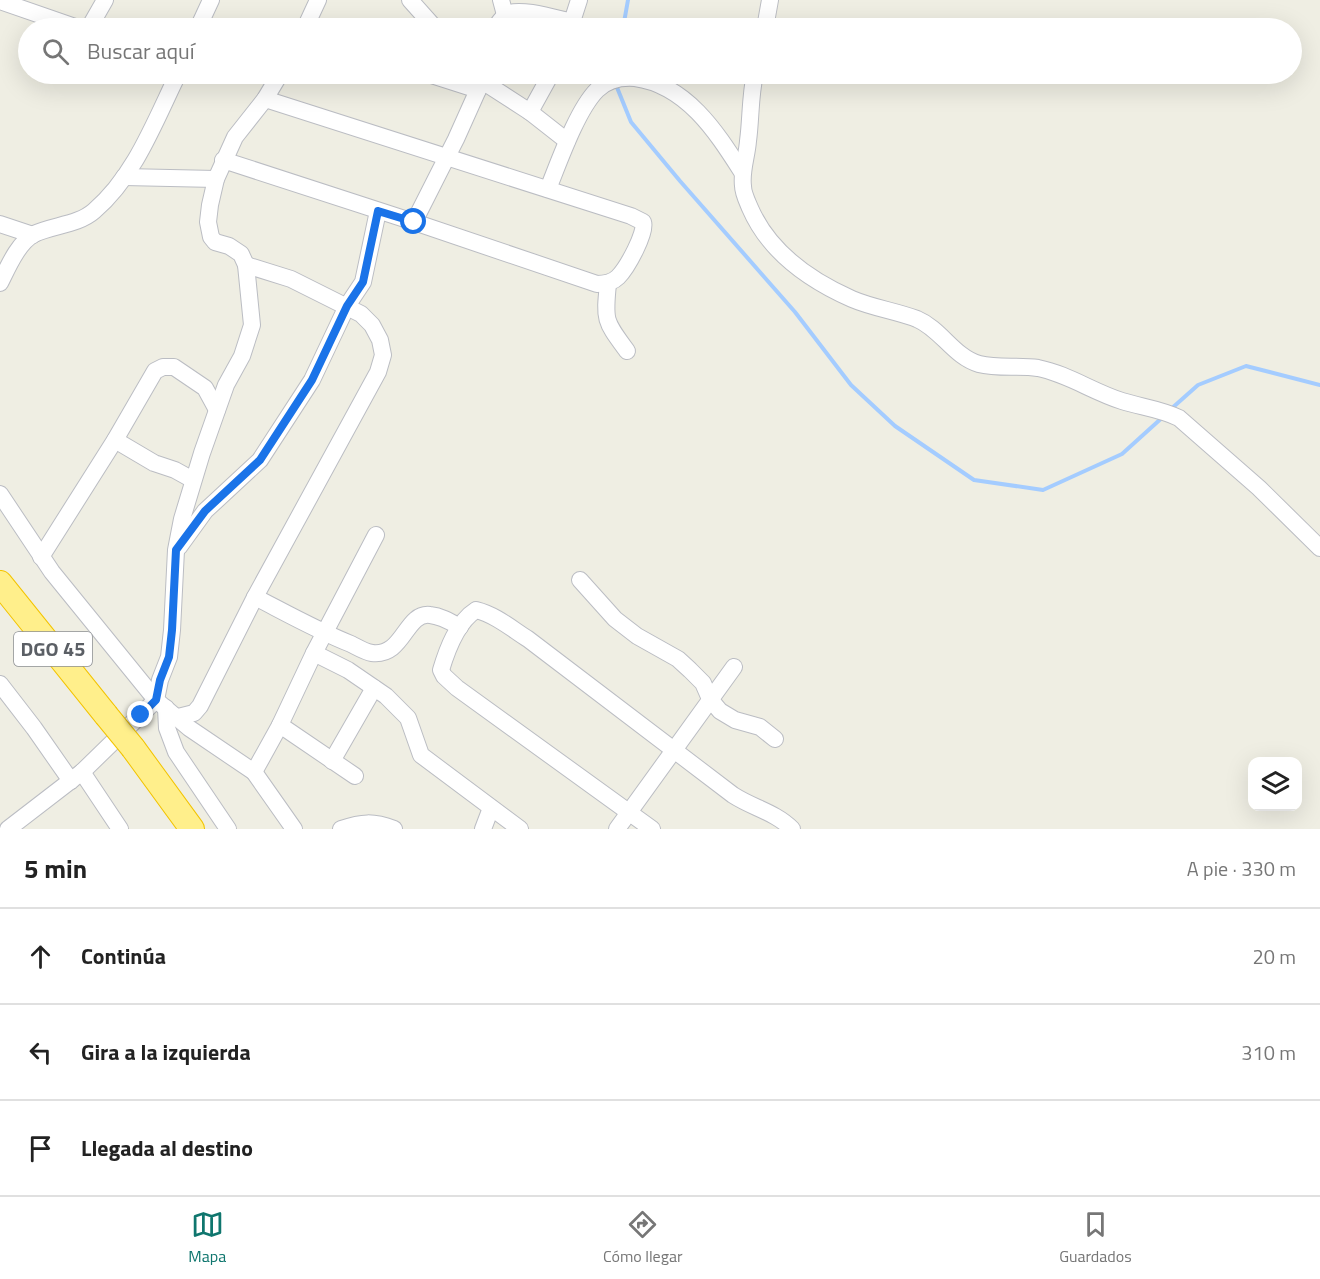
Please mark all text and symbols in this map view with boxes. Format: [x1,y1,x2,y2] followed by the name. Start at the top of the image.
[18,18,1302,84] search box
[87,34,195,68] text: Buscar aquí
[39,35,72,68] icon: search
[400,208,426,234] route start
[14,632,92,666] road number: DGO 45
[127,701,153,727] route end
[1248,757,1302,811] map controls
[1248,757,1302,811] button: layers
[24,849,87,888] text: 5 min
[1187,853,1296,884] text: A pie · 330 m
[81,939,166,973] text: Continúa
[24,940,57,973] icon: ahead
[1252,941,1296,972] text: 20 m
[81,1035,251,1069] text: Gira a la izquierda
[24,1036,57,1069] icon: left
[1241,1037,1296,1068] text: 310 m
[81,1131,253,1165] text: Llegada al destino
[24,1132,57,1165] icon: arrive
[188,1208,226,1268] tab: Mapa
[603,1208,682,1268] tab: Cómo llegar
[1059,1208,1132,1268] tab: Guardados

